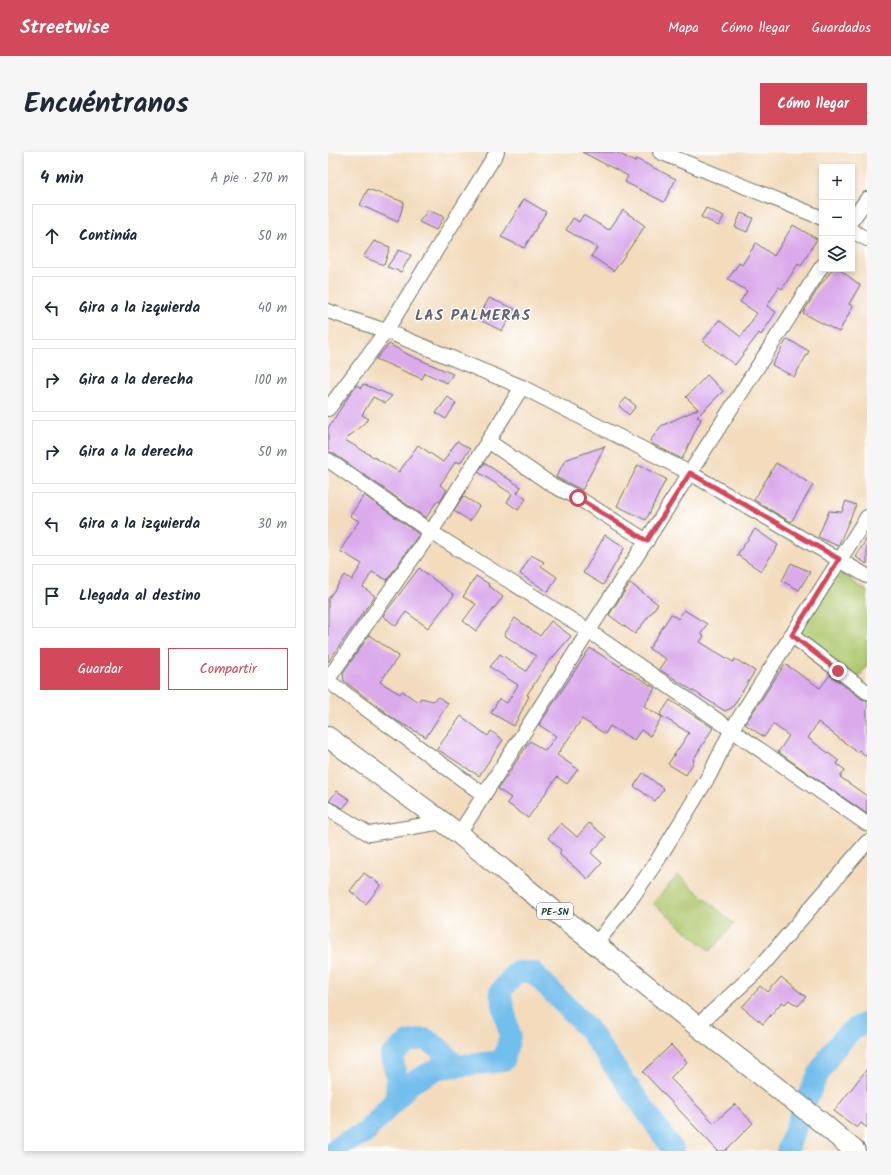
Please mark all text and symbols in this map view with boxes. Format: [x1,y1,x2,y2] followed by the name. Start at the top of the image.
[20,13,110,43] text: Streetwise
[668,17,699,39] text: Mapa
[721,17,790,39] text: Cómo llegar
[812,17,871,39] text: Guardados
[24,82,189,127] text: Encuéntranos
[760,83,867,125] button: Cómo llegar
[819,164,855,272] map controls
[819,164,855,200] button: +
[40,165,84,192] text: 4 min
[211,168,288,189] text: A pie · 270 m
[819,200,855,236] button: −
[79,224,137,248] text: Continúa
[41,225,63,247] icon: ahead
[258,226,287,247] text: 50 m
[819,236,855,272] button: layers
[79,296,200,320] text: Gira a la izquierda
[41,297,63,319] icon: left
[258,298,287,319] text: 40 m
[415,304,531,328] district label: LAS PALMERAS
[79,368,193,392] text: Gira a la derecha
[41,369,63,391] icon: right
[254,370,287,391] text: 100 m
[79,440,193,464] text: Gira a la derecha
[41,441,63,463] icon: right
[258,442,287,463] text: 50 m
[569,489,587,507] route start
[79,512,200,536] text: Gira a la izquierda
[41,513,63,535] icon: left
[258,514,287,535] text: 30 m
[79,584,201,608] text: Llegada al destino
[41,585,63,607] icon: arrive
[40,648,160,690] button: Guardar
[168,648,288,690] button: Compartir
[829,662,847,680] route end
[537,903,573,919] road number: PE-5N

